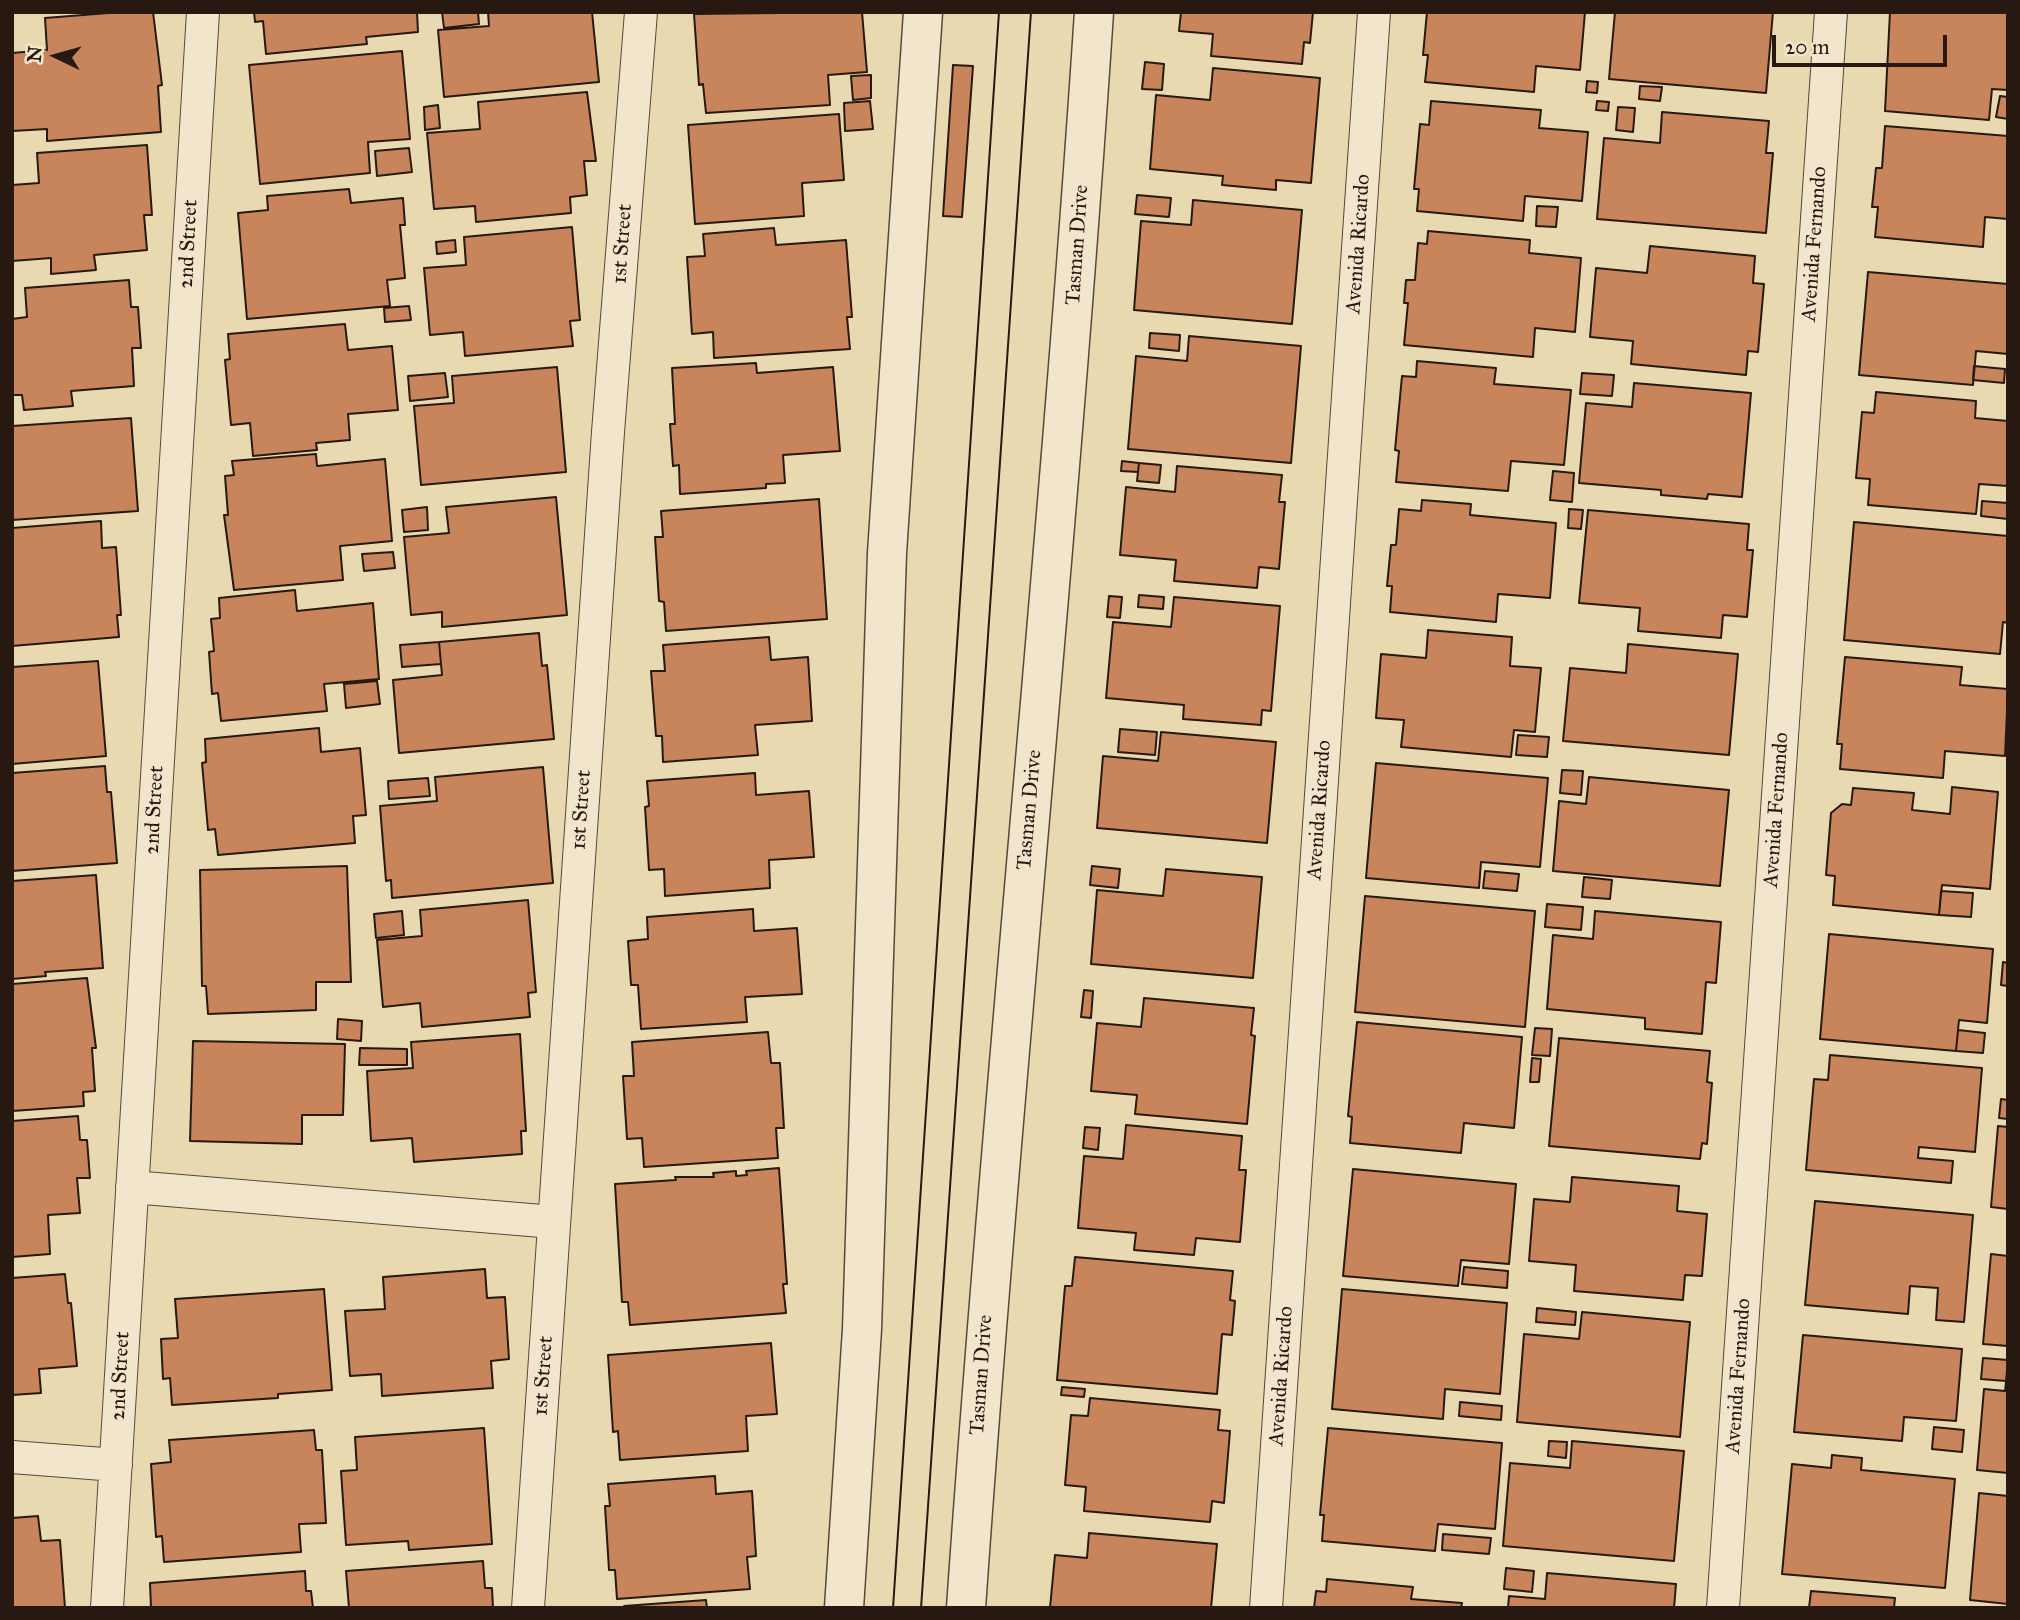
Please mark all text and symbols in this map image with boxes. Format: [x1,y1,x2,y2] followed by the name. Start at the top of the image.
[21,21,91,91] north arrow
[1775,21,1950,65] scale bar
[1785,34,1830,60] text: 20 m
[22,45,47,63] text: N
[1797,166,1833,322] street label: Avenida Fernando
[1342,173,1376,315] street label: Avenida Ricardo
[1061,184,1095,306] street label: Tasman Drive
[174,199,204,289] street label: 2nd Street
[608,203,638,285] street label: 1st Street
[1759,732,1795,888] street label: Avenida Fernando
[1303,739,1337,881] street label: Avenida Ricardo
[1012,749,1048,871] street label: Tasman Drive
[140,765,170,855] street label: 2nd Street
[567,769,597,851] street label: 1st Street
[1721,1298,1757,1454] street label: Avenida Fernando
[1265,1305,1299,1447] street label: Avenida Ricardo
[965,1314,999,1436] street label: Tasman Drive
[106,1331,136,1421] street label: 2nd Street
[529,1335,559,1417] street label: 1st Street

